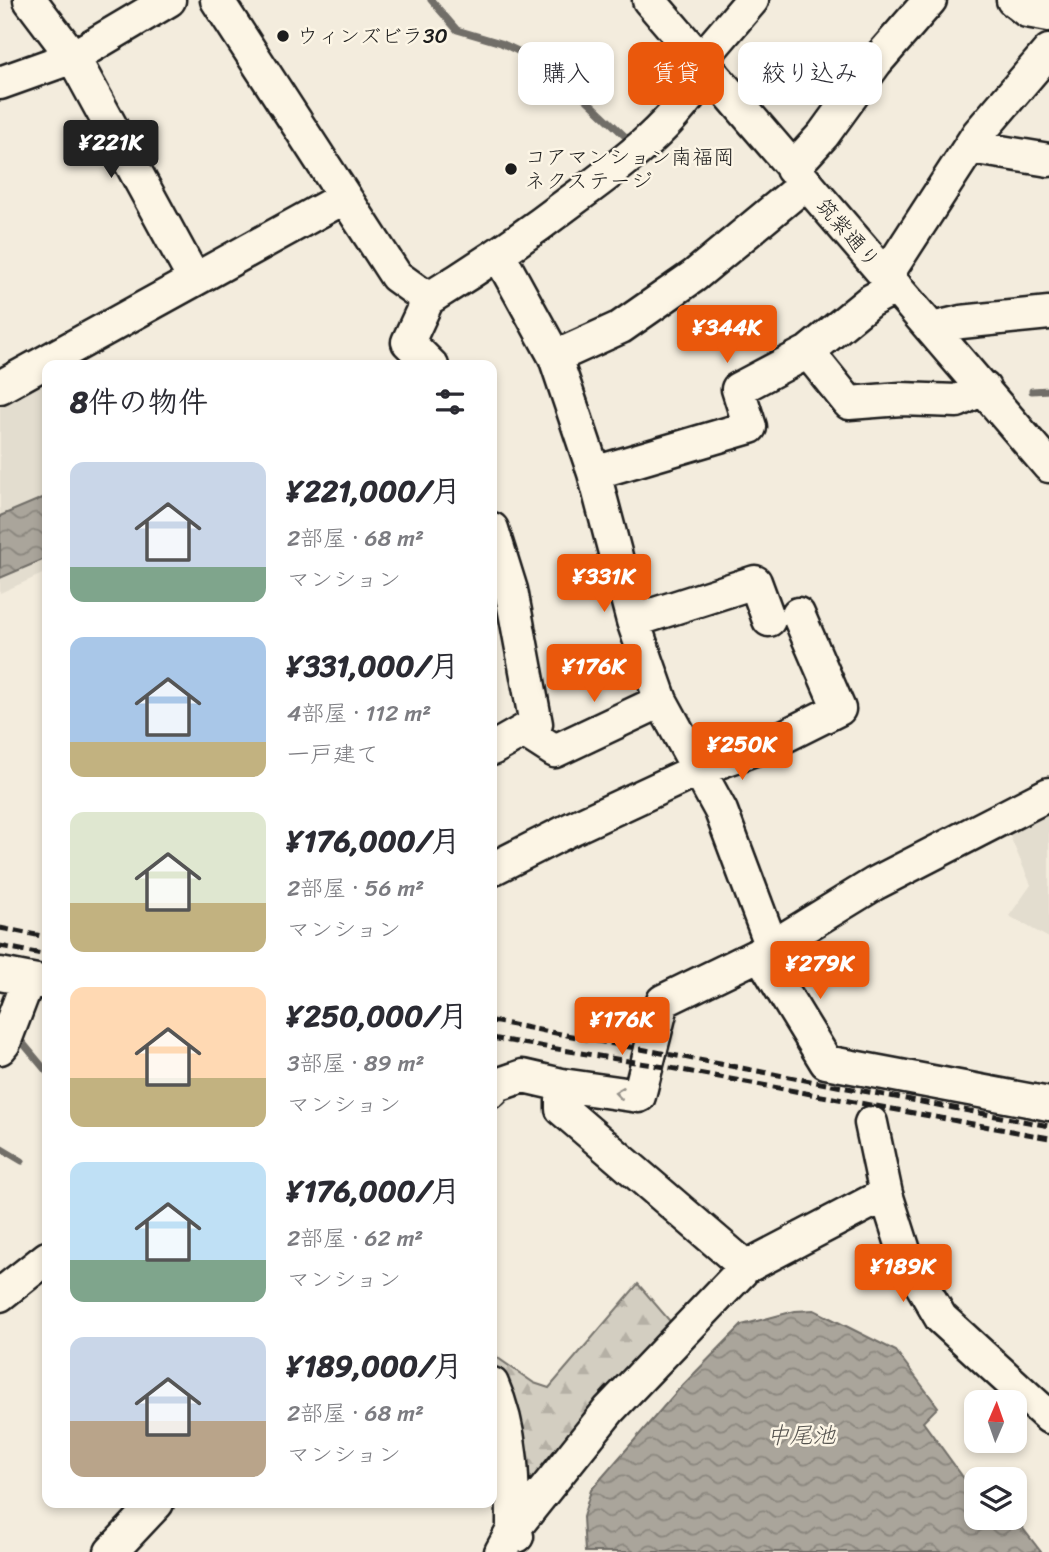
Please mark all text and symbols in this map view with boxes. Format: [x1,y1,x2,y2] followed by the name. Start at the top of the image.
[297,17,448,55] place label: ウィンズビラ30
[275,28,291,44] marker: ウィンズビラ30
[518,42,614,105] chip: 購入
[628,42,724,105] chip: 賃貸
[738,42,882,105] chip: 絞り込み
[62,120,160,180] pin: ¥221K
[79,122,143,163] text: ¥221K
[525,138,734,200] place label: コアマンション南福岡 ネクステージ
[503,161,519,177] marker: コアマンション南福岡 ネクステージ
[806,189,890,277] street label: 筑紫通り
[678,306,776,365] pin: ¥344K
[693,307,761,348] text: ¥344K
[70,375,208,429] text: 8件の物件
[431,383,469,421] icon: filters
[287,464,461,518] text: ¥221,000/月
[126,490,210,574] icon: home
[287,518,424,559] text: 2部屋 · 68 m²
[555,554,653,614] pin: ¥331K
[573,556,635,597] text: ¥331K
[287,559,401,600] text: マンション
[287,639,459,693] text: ¥331,000/月
[545,644,643,704] pin: ¥176K
[563,646,625,687] text: ¥176K
[126,665,210,749] icon: home
[287,693,431,734] text: 4部屋 · 112 m²
[693,722,791,782] pin: ¥250K
[708,724,776,765] text: ¥250K
[287,734,379,775] text: 一戸建て
[287,814,461,868] text: ¥176,000/月
[126,840,210,924] icon: home
[287,868,424,909] text: 2部屋 · 56 m²
[287,909,401,950] text: マンション
[771,942,869,1001] pin: ¥279K
[786,943,854,984] text: ¥279K
[287,989,468,1043] text: ¥250,000/月
[573,998,671,1057] pin: ¥176K
[591,999,653,1040] text: ¥176K
[126,1015,210,1099] icon: home
[287,1043,424,1084] text: 3部屋 · 89 m²
[287,1084,401,1125] text: マンション
[614,1086,625,1101] one-way arrow
[287,1164,461,1218] text: ¥176,000/月
[126,1190,210,1274] icon: home
[287,1218,423,1259] text: 2部屋 · 62 m²
[854,1244,952,1304] pin: ¥189K
[871,1246,935,1287] text: ¥189K
[287,1259,401,1300] text: マンション
[287,1339,463,1393] text: ¥189,000/月
[126,1365,210,1449] icon: home
[964,1390,1027,1452] north arrow
[964,1390,1027,1530] map controls
[287,1393,424,1434] text: 2部屋 · 68 m²
[767,1415,837,1456] water label: 中尾池
[287,1434,401,1475] text: マンション
[964,1467,1027,1530] button: layers

